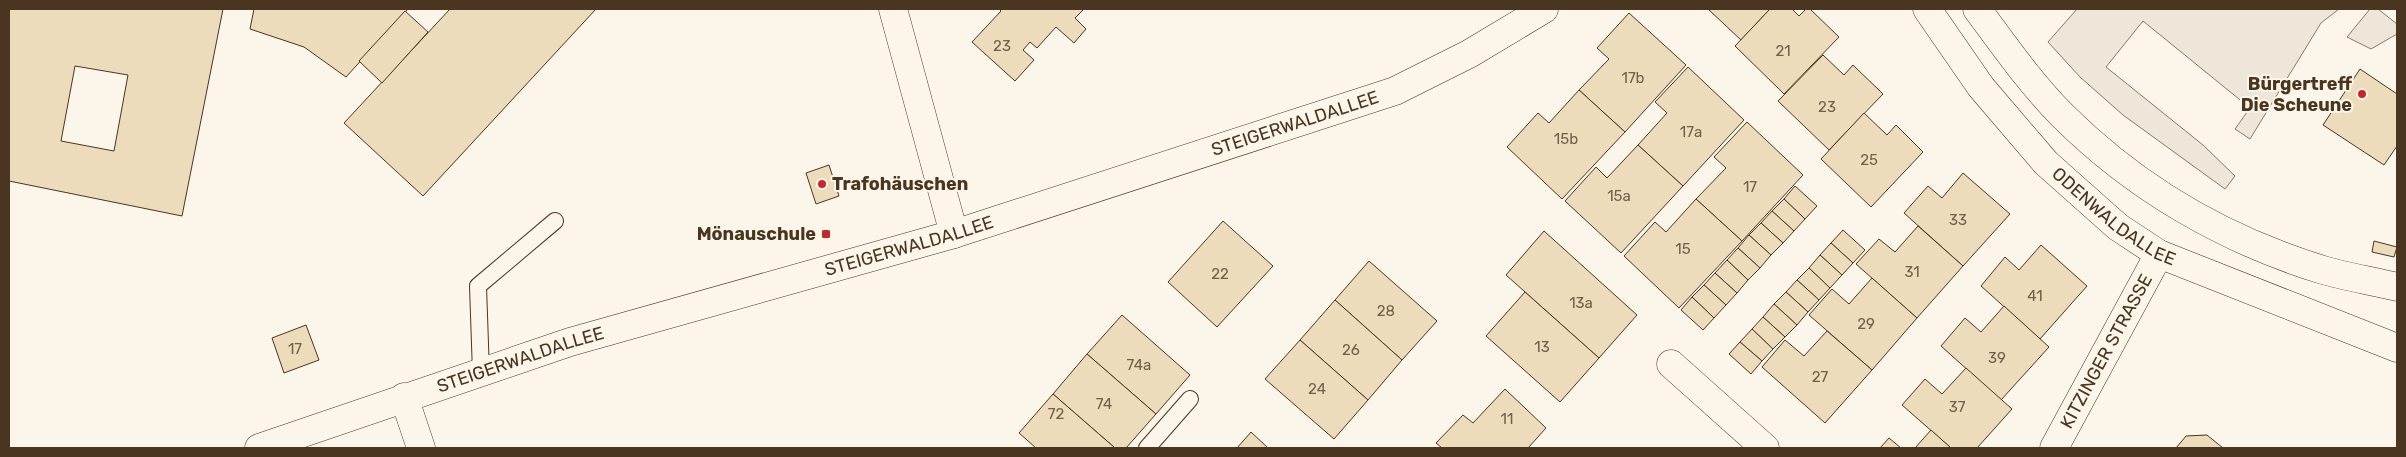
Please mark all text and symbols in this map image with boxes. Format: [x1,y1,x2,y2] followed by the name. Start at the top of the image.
[993,37,1011,55] house number: 23
[1775,42,1791,60] house number: 21
[1621,69,1645,87] house number: 17b
[2241,73,2352,116] place label: Bürgertreff Die Scheune
[1209,86,1382,161] street label: STEIGERWALDALLEE
[2356,88,2368,100] marker: Bürgertreff Die Scheune
[1818,98,1836,116] house number: 23
[1680,123,1702,141] house number: 17a
[1554,130,1578,148] house number: 15b
[1860,151,1878,169] house number: 25
[2048,163,2179,270] street label: ODENWALDALLEE
[832,173,968,195] place label: Trafohäuschen
[816,178,828,190] marker: Trafohäuschen
[1743,178,1757,196] house number: 17
[1607,187,1631,205] house number: 15a
[822,211,996,281] street label: STEIGERWALDALLEE
[1949,211,1967,229] house number: 33
[697,223,816,245] place label: Mönauschule
[820,228,832,240] marker: Mönauschule
[1675,240,1691,258] house number: 15
[1904,263,1920,281] house number: 31
[1211,265,1229,283] house number: 22
[2056,270,2157,432] street label: KITZINGER STRASSE
[2027,287,2043,305] house number: 41
[1569,294,1593,312] house number: 13a
[1377,302,1395,320] house number: 28
[1857,315,1875,333] house number: 29
[434,322,606,398] street label: STEIGERWALDALLEE
[1534,338,1550,356] house number: 13
[288,340,302,358] house number: 17
[1342,341,1360,359] house number: 26
[1988,349,2006,367] house number: 39
[1127,356,1151,374] house number: 74a
[1812,368,1829,386] house number: 27
[1308,380,1326,398] house number: 24
[1096,395,1112,413] house number: 74
[1949,398,1966,416] house number: 37
[1048,405,1064,423] house number: 72
[1501,410,1513,428] house number: 11

